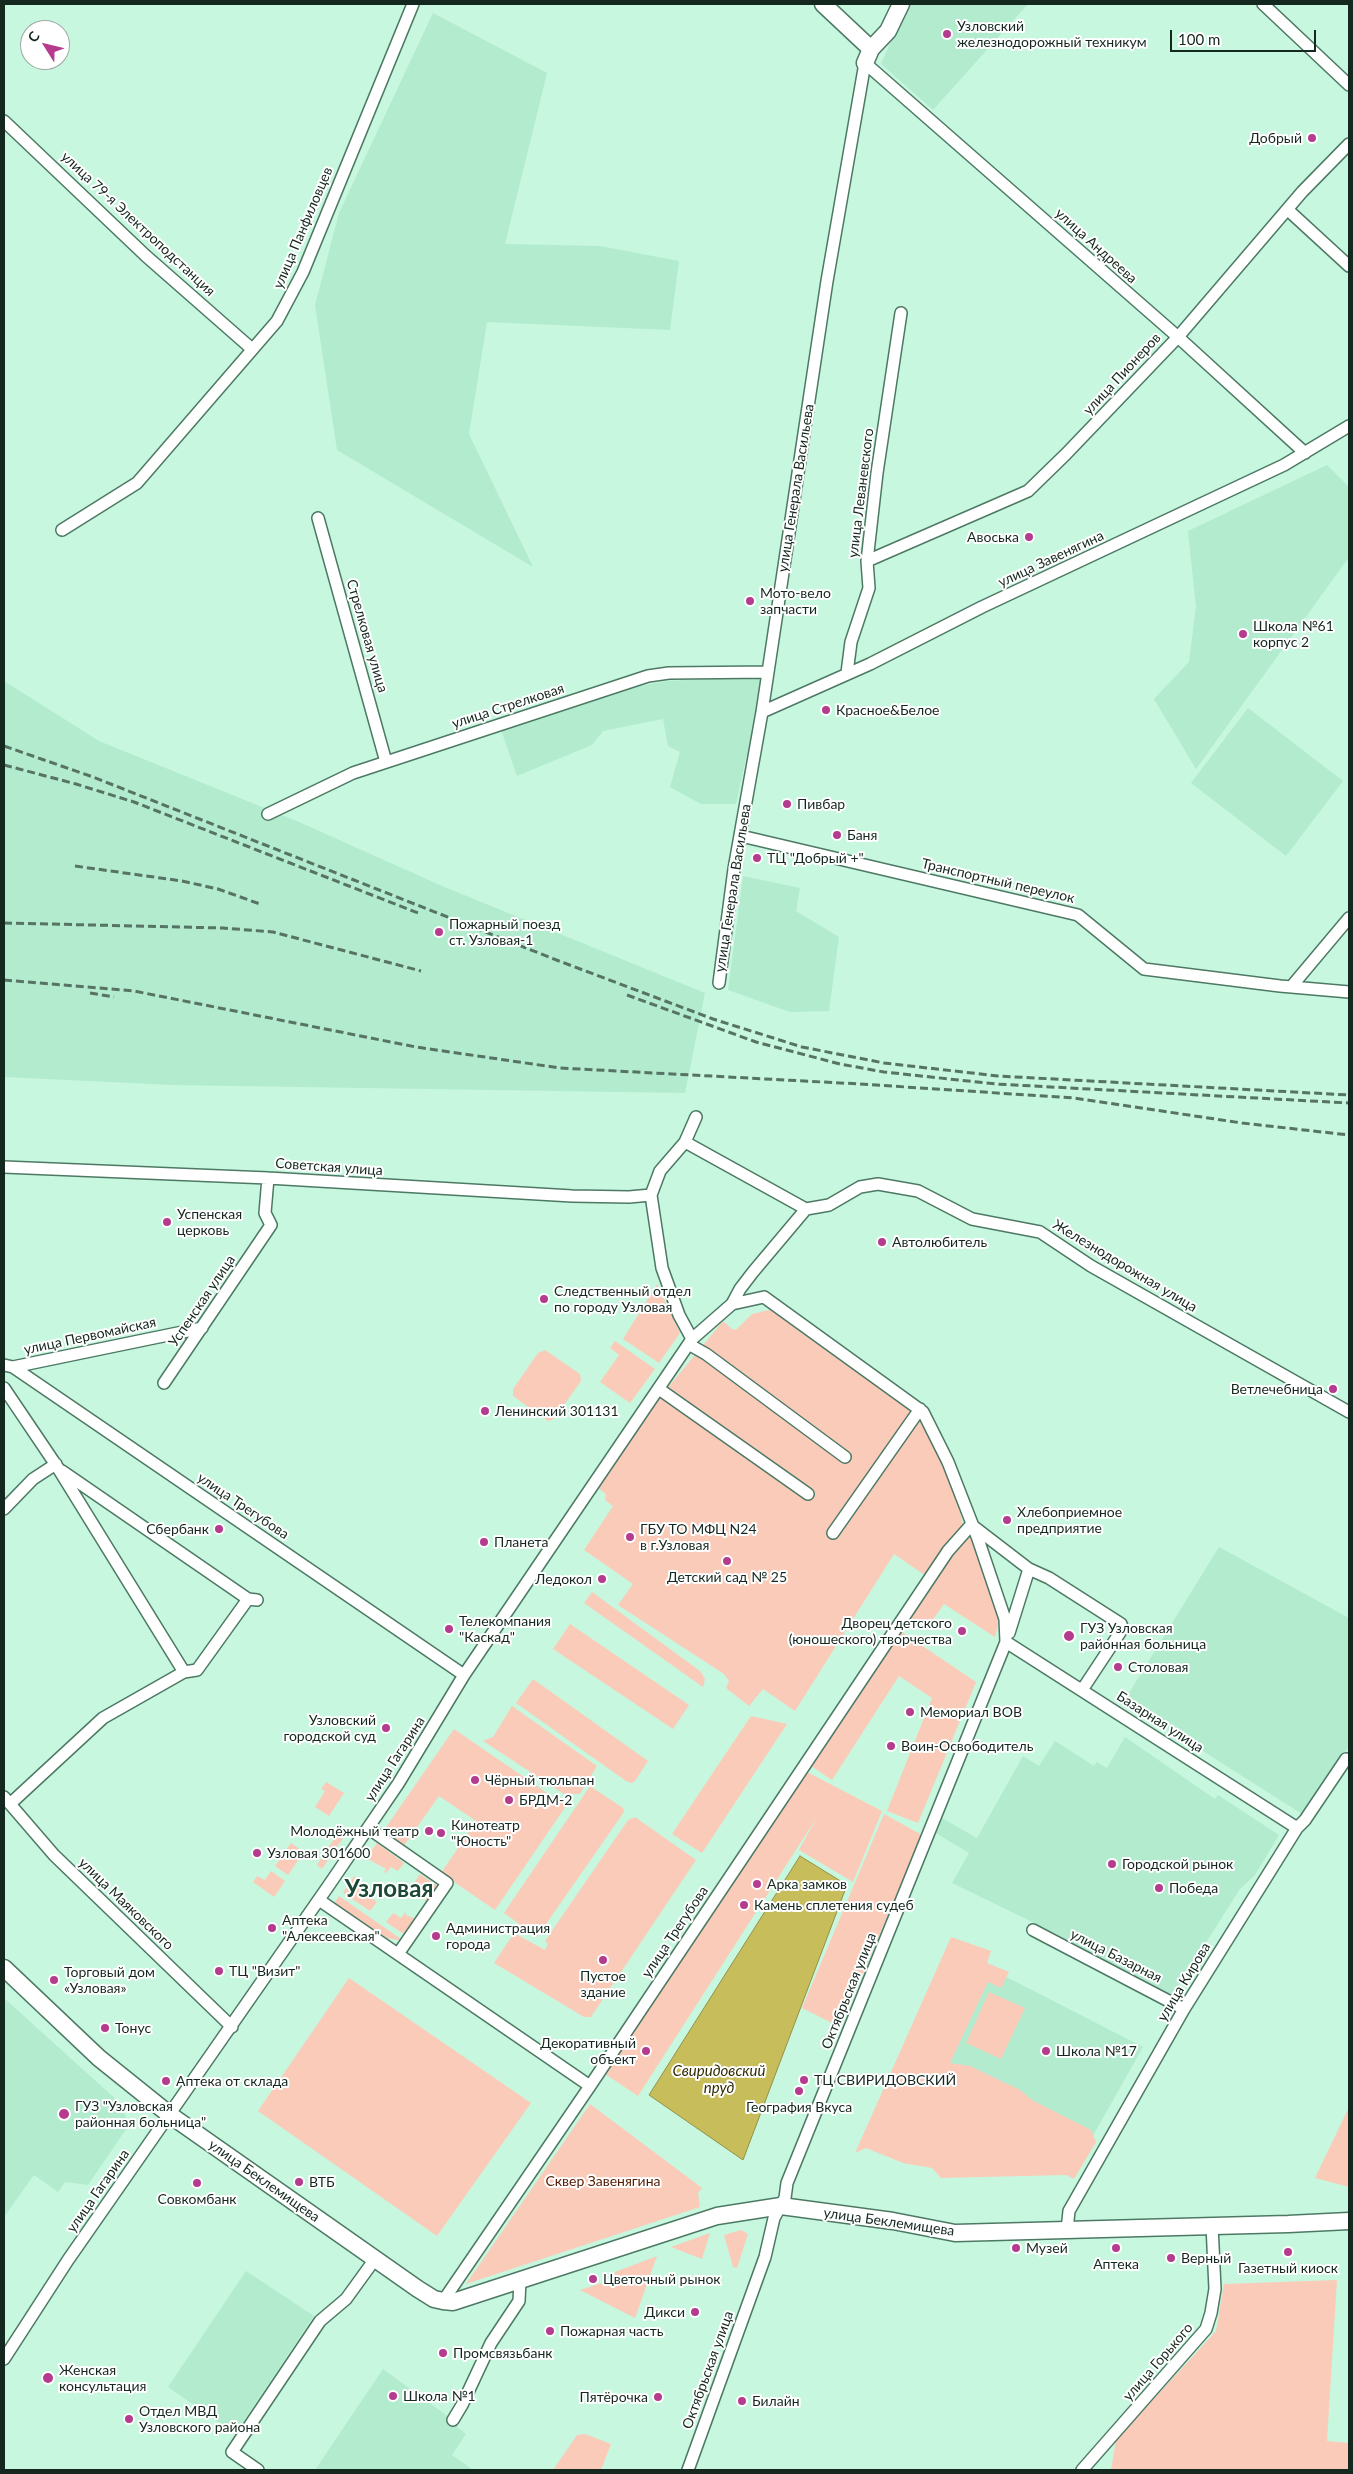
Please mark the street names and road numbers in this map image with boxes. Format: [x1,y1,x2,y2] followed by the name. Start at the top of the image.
[58,148,218,300] street label: улица 79-я Электроподстанция
[270,165,336,291] street label: улица Панфиловцев
[1052,205,1140,287] street label: улица Андреева
[1080,330,1164,418] street label: улица Пионеров
[774,403,818,573] street label: улица Генерала Васильева
[845,427,877,559] street label: улица Леваневского
[996,527,1106,591] street label: улица Завенягина
[343,577,391,695] street label: Стрелковая улица
[450,680,566,732] street label: улица Стрелковая
[711,803,755,973] street label: улица Генерала Васильева
[920,855,1076,907] street label: Транспортный переулок
[275,1155,383,1179] street label: Советская улица
[1050,1216,1200,1316] street label: Железнодорожная улица
[165,1252,239,1350] street label: Успенская улица
[22,1314,158,1358] street label: улица Первомайская
[194,1469,292,1543] street label: улица Трегубова
[1113,1688,1207,1756] street label: Базарная улица
[361,1713,429,1805] street label: улица Гагарина
[75,1854,177,1954] street label: улица Маяковского
[638,1883,712,1981] street label: улица Трегубова
[1068,1926,1164,1986] street label: улица Базарная
[818,1930,880,2052] street label: Октябрьская улица
[1154,1940,1214,2024] street label: улица Кирова
[205,2136,323,2226] street label: улица Беклемищева
[63,2146,133,2236] street label: улица Гагарина
[823,2205,955,2239] street label: улица Беклемищева
[679,2309,737,2431] street label: Октябрьская улица
[1120,2320,1196,2404] street label: улица Горького

